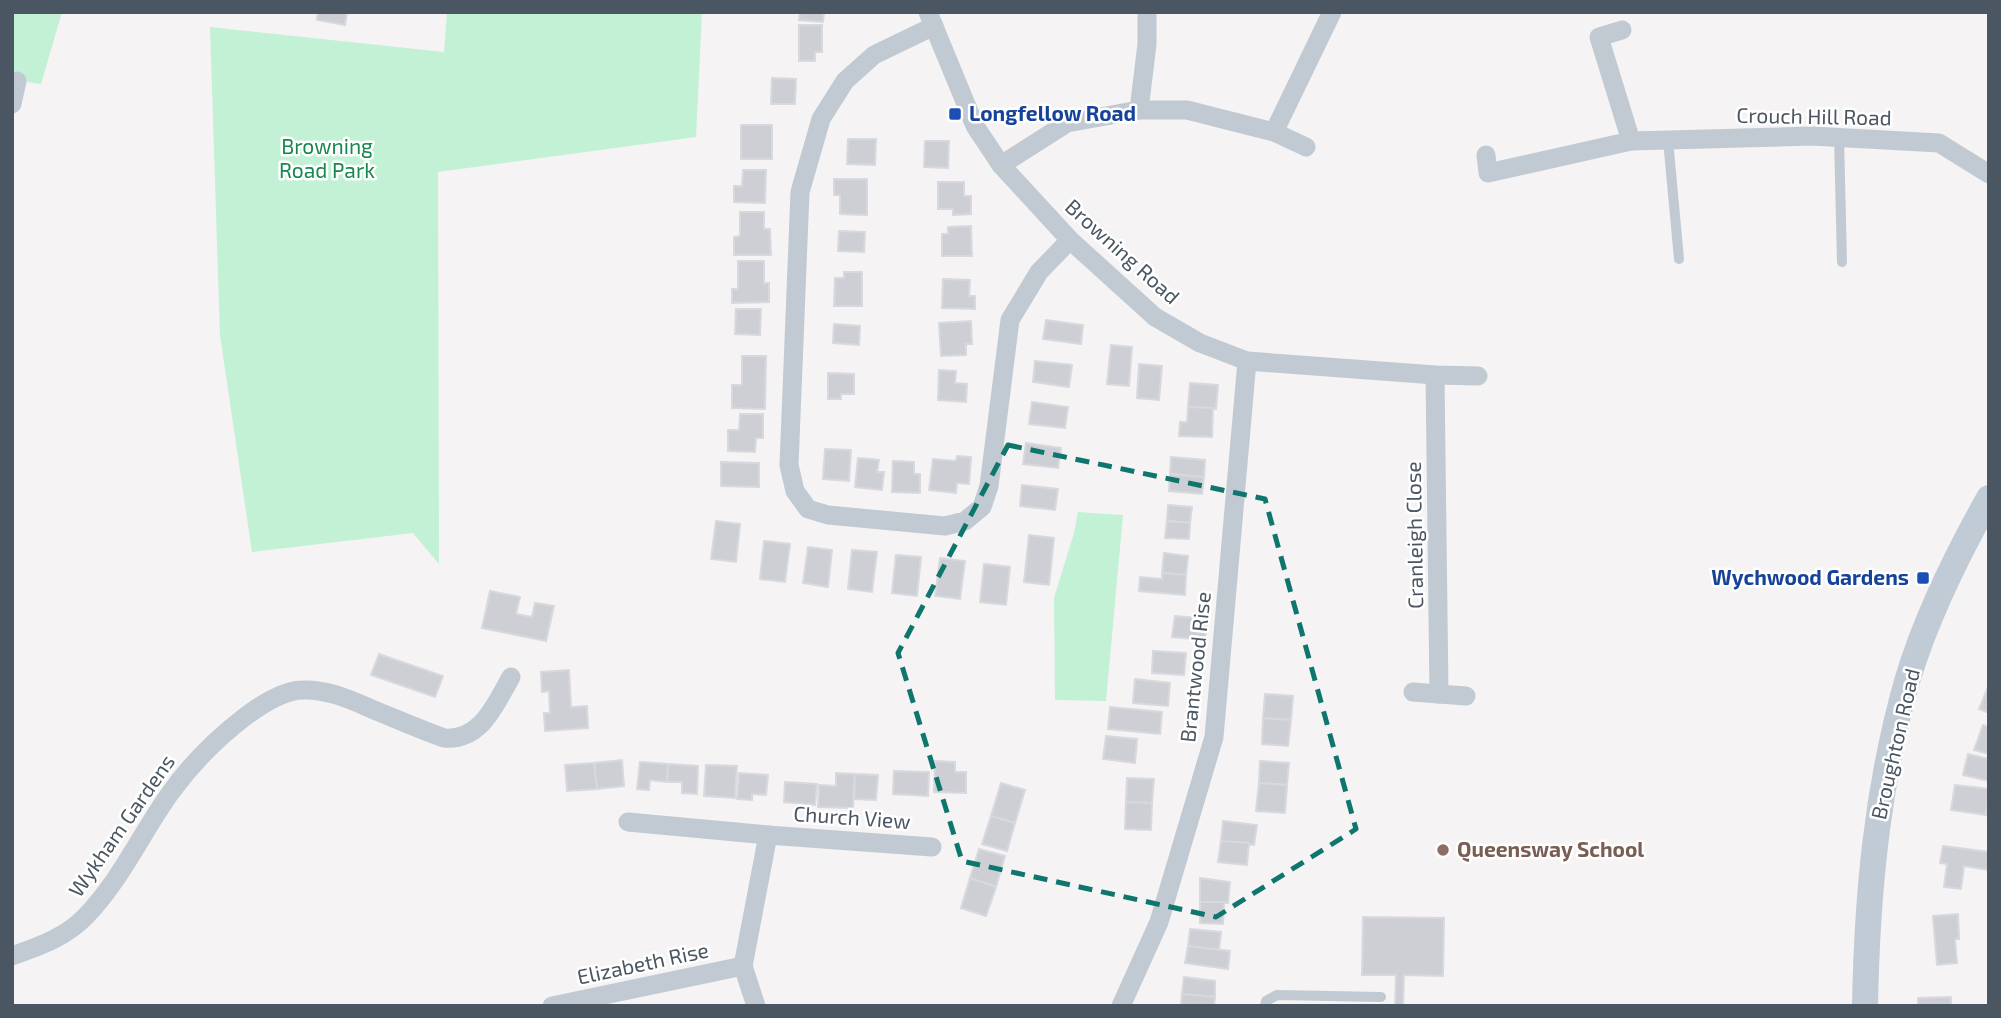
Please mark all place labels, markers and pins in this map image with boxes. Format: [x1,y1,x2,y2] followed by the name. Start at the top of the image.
[969,100,1136,125] place label: Longfellow Road
[947,106,963,122] marker: Longfellow Road
[1711,564,1909,590] place label: Wychwood Gardens
[1915,570,1931,586] marker: Wychwood Gardens
[1457,836,1644,862] place label: Queensway School
[1435,842,1451,858] marker: Queensway School

